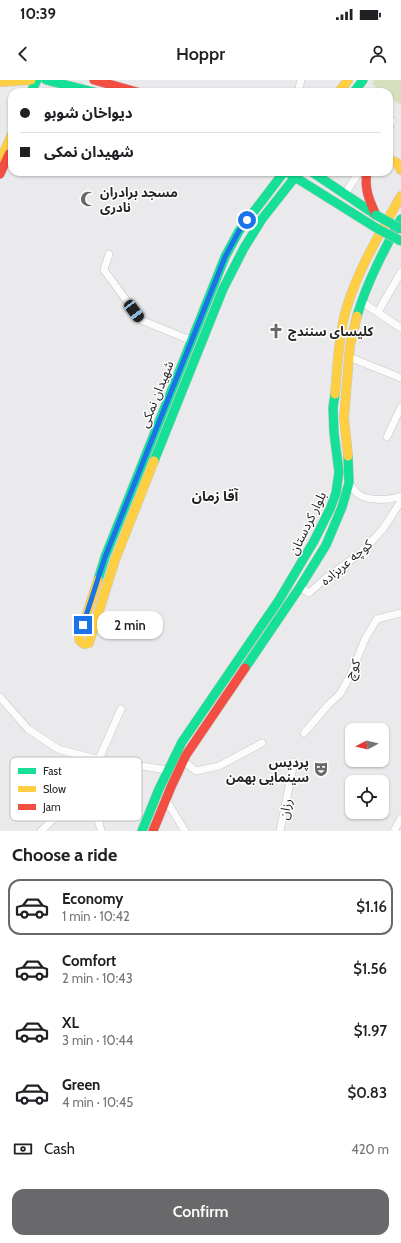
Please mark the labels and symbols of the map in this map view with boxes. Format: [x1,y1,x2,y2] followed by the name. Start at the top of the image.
[100,184,178,215] place label: مسجد برادران نادری
[79,190,97,208] mosque icon: مسجد برادران نادری
[238,211,256,229] route start
[122,298,146,324] car
[267,322,285,340] church icon: کلیسای سنندج
[288,323,373,341] place label: کلیسای سنندج
[135,358,178,430] street label: شهیدان نمکی
[192,487,239,505] district label: آقا زمان
[285,489,330,558] street label: بلوار کردستان
[317,535,377,590] street label: کوچه عربزاده
[97,611,163,639] callout: 2 min
[74,616,92,634] route end
[341,656,366,683] street label: کوچ
[345,723,389,767] north arrow
[226,754,309,785] place label: پردیس سینمایی بهمن
[10,757,142,821] legend
[312,760,330,778] theatre icon: پردیس سینمایی بهمن
[43,764,62,778] text: Fast
[43,782,66,796] text: Slow
[275,797,296,821] street label: رزان
[42,800,61,814] text: Jam

